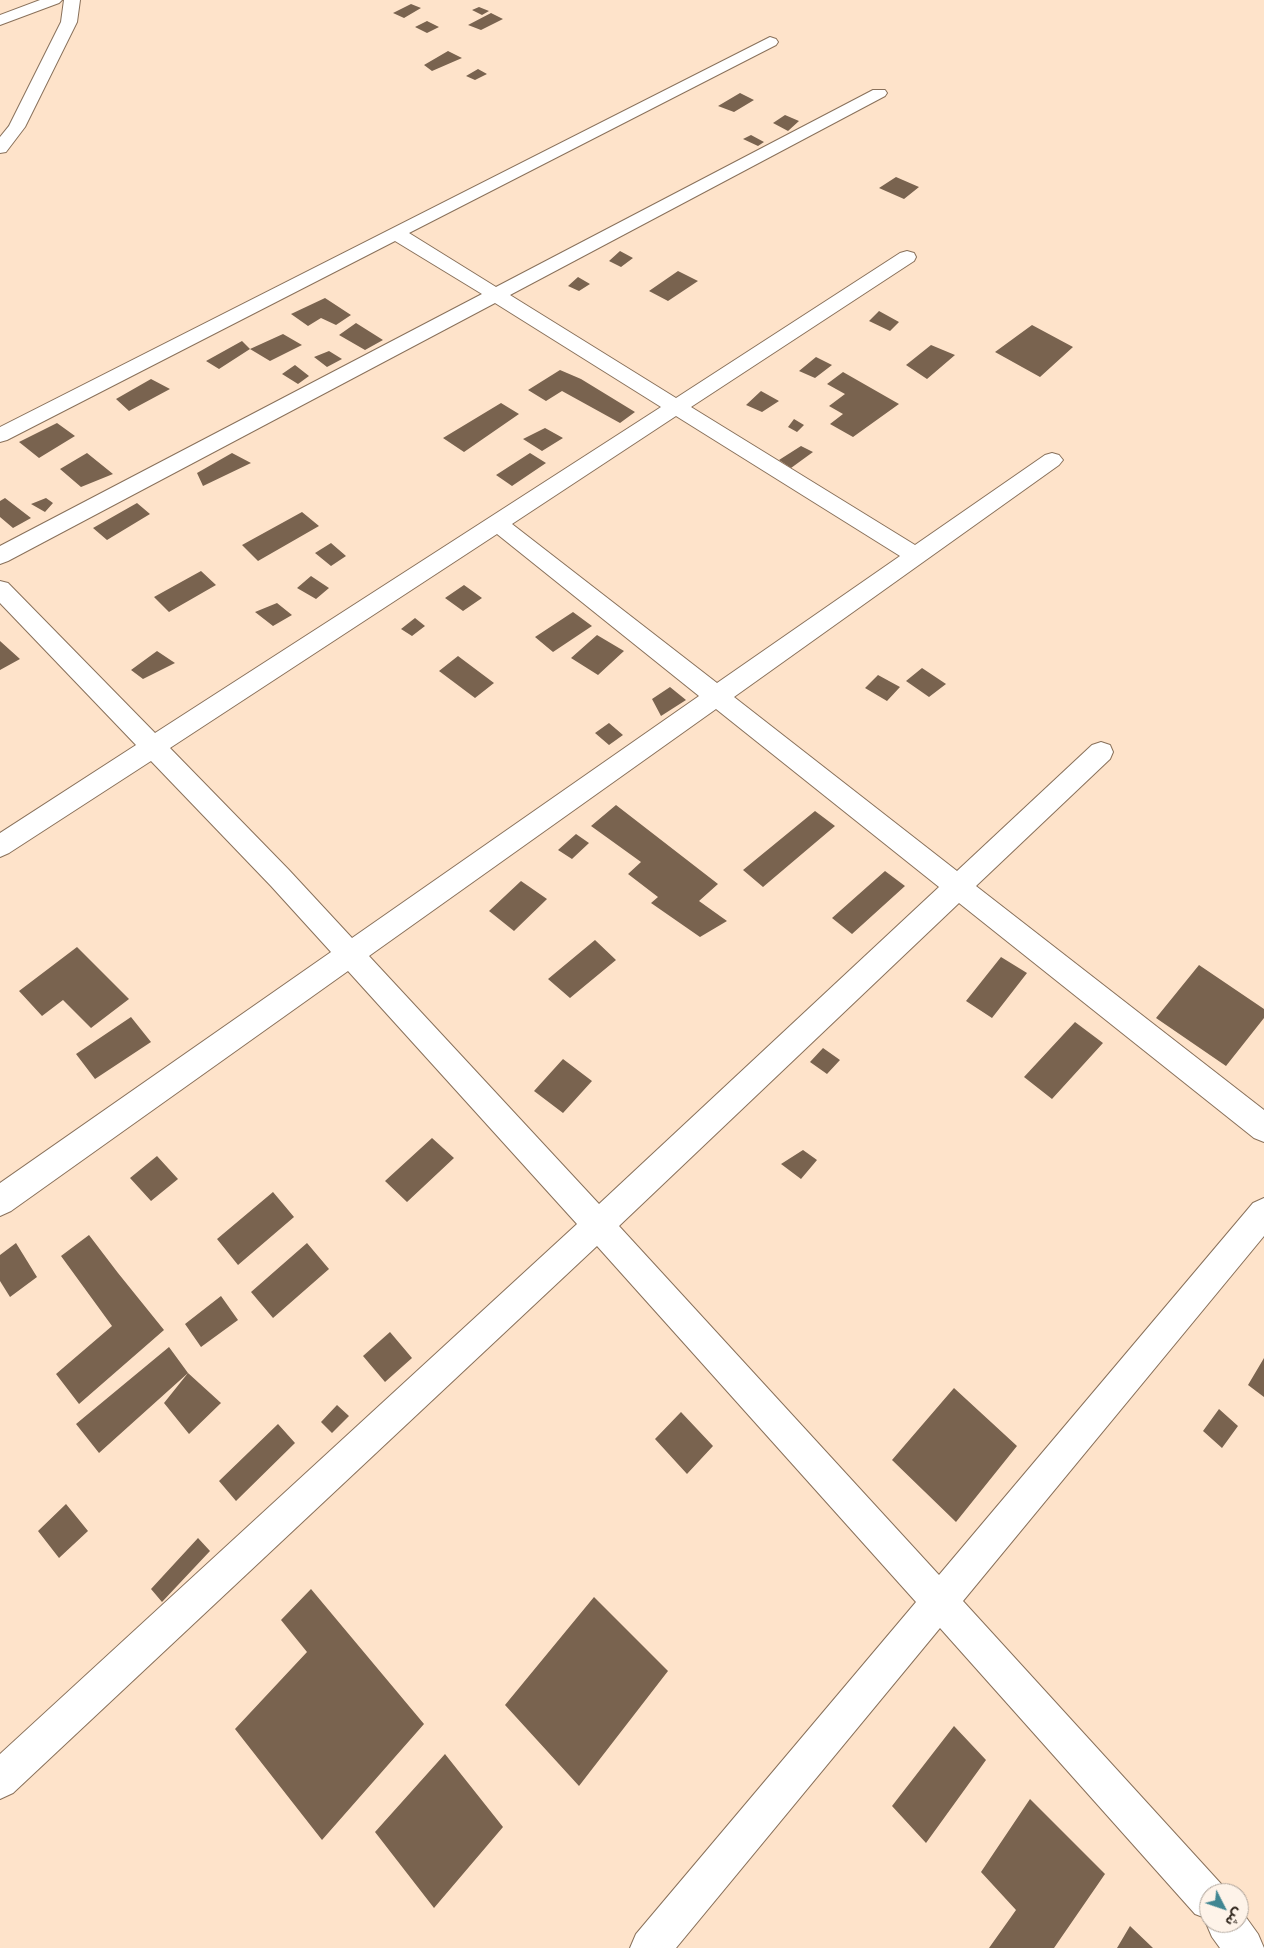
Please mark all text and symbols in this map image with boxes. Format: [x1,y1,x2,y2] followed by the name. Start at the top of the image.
[1199,1883,1249,1933] north arrow
[1221,1904,1248,1930] text: ش

